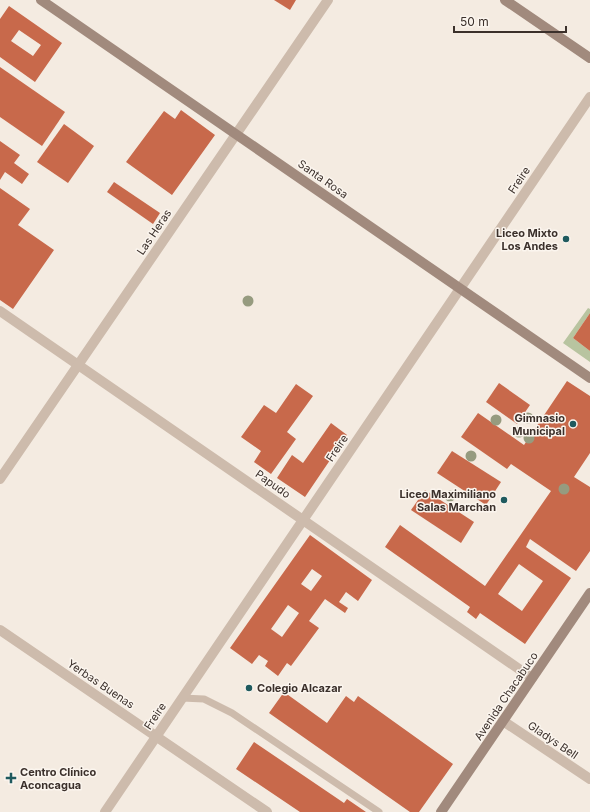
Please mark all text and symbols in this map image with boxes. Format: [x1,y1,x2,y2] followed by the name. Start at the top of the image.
[454,8,566,34] scale bar
[460,14,489,29] text: 50 m
[295,157,351,201] street label: Santa Rosa
[505,164,533,196] street label: Freire
[134,206,174,257] street label: Las Heras
[496,226,558,253] place label: Liceo Mixto Los Andes
[561,234,571,244] marker: Liceo Mixto Los Andes
[512,411,565,438] place label: Gimnasio Municipal
[568,419,578,429] marker: Gimnasio Municipal
[323,432,351,464] street label: Freire
[253,467,294,501] street label: Papudo
[399,487,496,514] place label: Liceo Maximiliano Salas Marchan
[499,495,509,505] marker: Liceo Maximiliano Salas Marchan
[471,649,541,743] street label: Avenida Chacabuco
[65,656,137,712] street label: Yerbas Buenas
[257,681,343,695] place label: Colegio Alcazar
[244,683,254,693] marker: Colegio Alcazar
[141,700,169,732] street label: Freire
[525,718,581,762] street label: Gladys Bell
[20,765,97,792] place label: Centro Clínico Aconcagua
[5,772,17,784] marker: Centro Clínico Aconcagua

